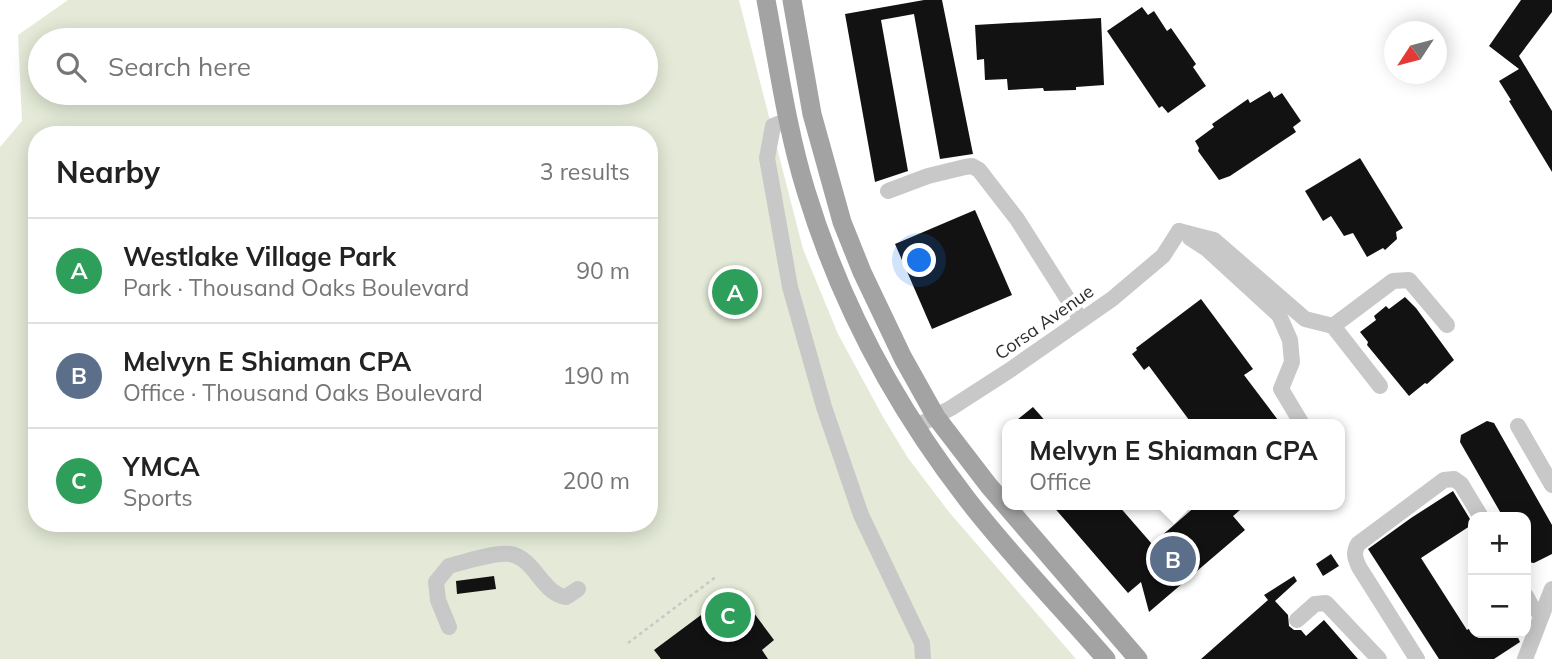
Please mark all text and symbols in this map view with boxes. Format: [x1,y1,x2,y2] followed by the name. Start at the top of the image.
[1384,21,1447,84] north arrow
[28,28,658,105] search box
[52,48,90,86] icon: search
[108,50,251,83] text: Search here
[56,153,160,191] text: Nearby
[540,157,630,186] text: 3 results
[123,240,396,273] text: Westlake Village Park
[902,243,936,277] your location
[70,256,88,285] text: A
[576,256,630,285] text: 90 m
[712,266,758,318] pin: A
[123,273,469,302] text: Park · Thousand Oaks Boulevard
[990,279,1098,365] street label: Corsa Avenue
[123,345,411,378] text: Melvyn E Shiaman CPA
[71,361,87,390] text: B
[562,361,630,390] text: 190 m
[123,378,483,407] text: Office · Thousand Oaks Boulevard
[1002,419,1345,510] popup
[1029,434,1318,467] text: Melvyn E Shiaman CPA
[123,450,200,483] text: YMCA
[71,466,87,495] text: C
[562,466,630,495] text: 200 m
[1029,467,1091,496] text: Office
[123,483,193,512] text: Sports
[1468,512,1531,638] map controls
[1468,512,1531,575] button: +
[1150,533,1196,585] pin: B
[1468,575,1531,638] button: −
[705,589,751,641] pin: C

